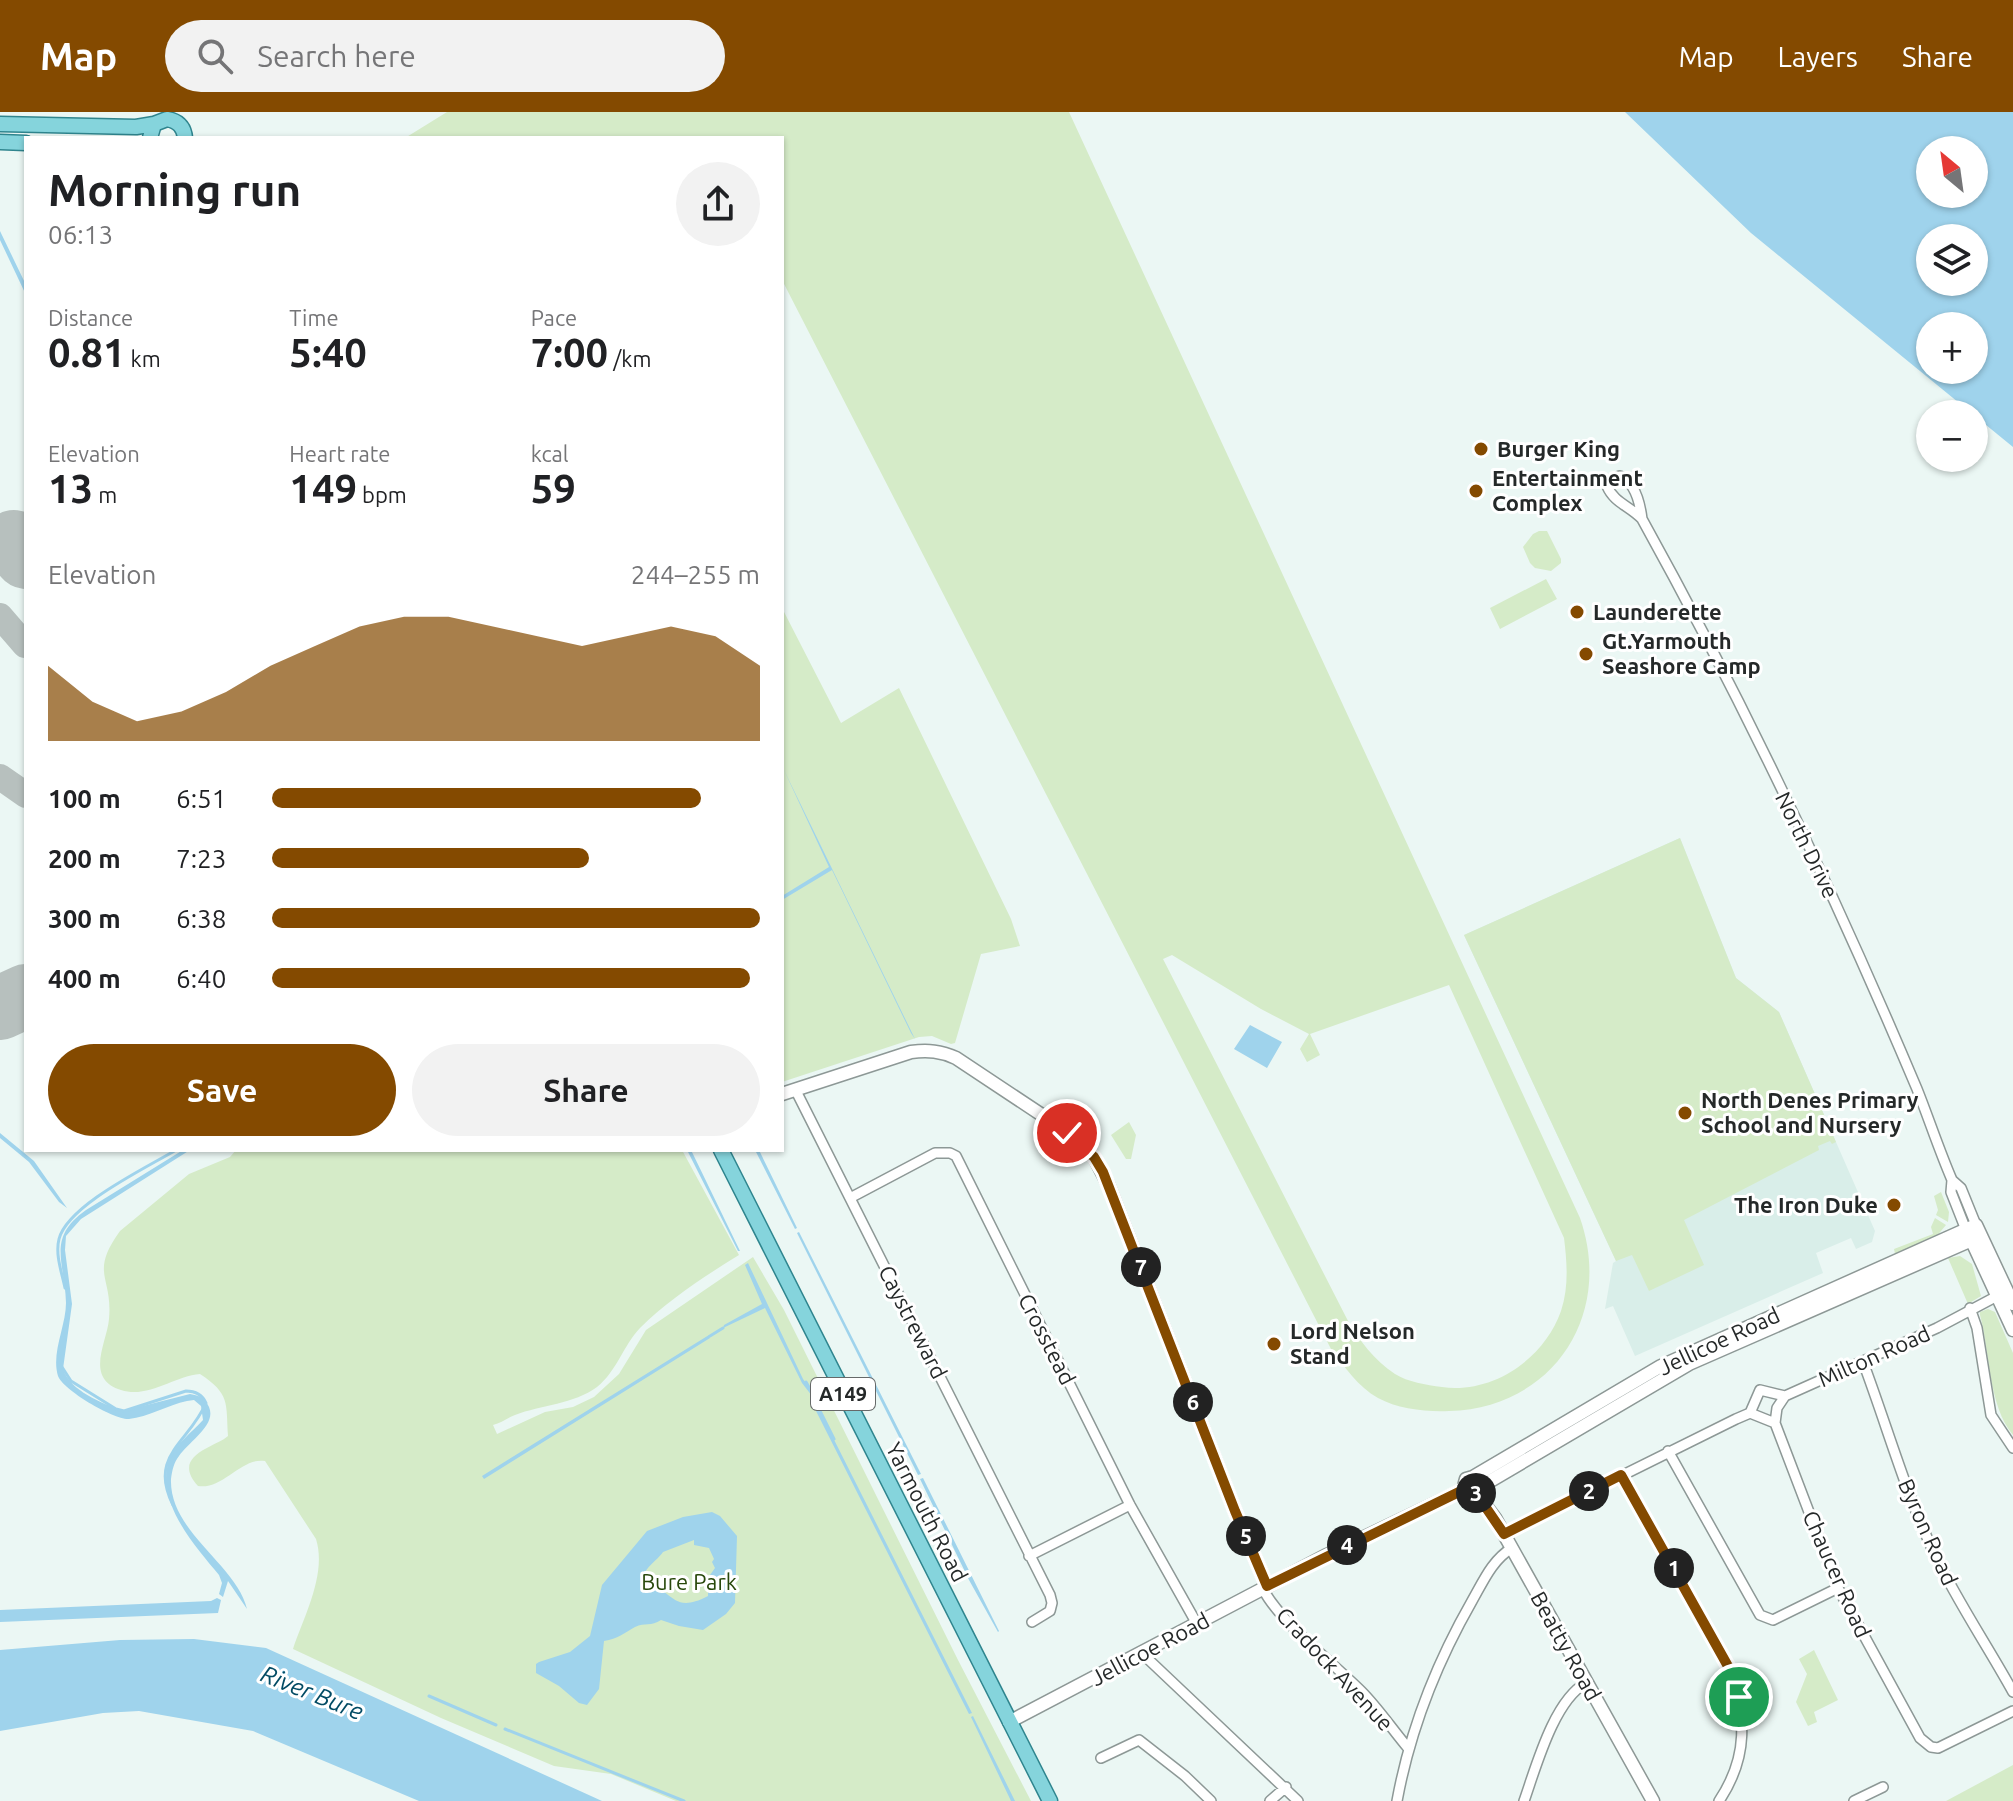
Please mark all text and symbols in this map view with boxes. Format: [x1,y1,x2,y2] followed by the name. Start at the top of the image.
[165,20,725,92] search box
[193,34,237,78] icon: search
[40,35,117,77] text: Map
[257,39,416,73] text: Search here
[1678,41,1734,72] text: Map
[1778,41,1858,72] text: Layers
[1902,41,1973,72] text: Share
[1916,136,1988,208] north arrow
[1916,136,1988,472] map controls
[676,162,760,246] button: share
[48,165,301,214] text: Morning run
[48,220,113,249] text: 06:13
[1916,224,1988,296] button: layers
[48,305,133,330] text: Distance
[289,305,339,330] text: Time
[531,305,577,330] text: Pace
[1916,312,1988,384] button: +
[48,330,126,375] text: 0.81
[289,330,367,375] text: 5:40
[531,330,608,375] text: 7:00
[126,346,161,371] text: km
[608,346,651,371] text: /km
[1916,400,1988,472] button: −
[1497,436,1620,461] place label: Burger King
[1472,440,1490,458] marker: Burger King
[48,441,140,466] text: Elevation
[289,441,391,466] text: Heart rate
[531,441,569,466] text: kcal
[1492,465,1643,515] place label: Entertainment Complex
[48,466,93,511] text: 13
[289,466,357,511] text: 149
[531,466,576,511] text: 59
[93,482,117,507] text: m
[357,482,407,507] text: bpm
[1467,482,1485,500] marker: Entertainment Complex
[48,560,156,589] text: Elevation
[631,560,760,589] text: 244–255 m
[1593,599,1722,624] place label: Launderette
[1568,603,1586,621] marker: Launderette
[1602,628,1761,678] place label: Gt.Yarmouth Seashore Camp
[1577,645,1595,663] marker: Gt.Yarmouth Seashore Camp
[48,784,121,813] text: 100 m
[176,784,226,813] text: 6:51
[1771,788,1844,902] street label: North Drive
[48,844,121,873] text: 200 m
[176,844,226,873] text: 7:23
[48,904,121,933] text: 300 m
[176,904,226,933] text: 6:38
[48,964,121,993] text: 400 m
[176,964,226,993] text: 6:40
[48,1044,396,1136] button: Save
[412,1044,760,1136] button: Share
[1701,1087,1919,1137] place label: North Denes Primary School and Nursery
[1033,1099,1101,1167] pin
[1676,1104,1694,1122] marker: North Denes Primary School and Nursery
[1045,1111,1089,1155] icon: check
[1734,1192,1878,1217] place label: The Iron Duke
[1885,1196,1903,1214] marker: The Iron Duke
[1121,1247,1161,1287] pin: 7
[1135,1254,1147,1279] text: 7
[874,1261,953,1383] street label: Caystreward
[1014,1289,1081,1388] street label: Crosstead
[1654,1302,1783,1380] street label: Jellicoe Road
[1290,1318,1415,1368] place label: Lord Nelson Stand
[1814,1320,1934,1391] street label: Milton Road
[1265,1335,1283,1353] marker: Lord Nelson Stand
[811,1378,875,1410] road number: A149
[1173,1382,1213,1422] pin: 6
[1187,1389,1199,1414] text: 6
[882,1438,973,1586] street label: Yarmouth Road
[1569,1471,1609,1511] pin: 2
[1456,1473,1496,1513] pin: 3
[1894,1475,1963,1589] street label: Byron Road
[1583,1478,1595,1503] text: 2
[1470,1480,1482,1505] text: 3
[1798,1506,1877,1641] street label: Chaucer Road
[1226,1516,1266,1556] pin: 5
[1240,1523,1252,1548] text: 5
[1327,1525,1367,1565] pin: 4
[1341,1532,1353,1557] text: 4
[1654,1548,1694,1588] pin: 1
[1668,1555,1680,1580] text: 1
[641,1569,737,1594] park label: Bure Park
[1526,1587,1607,1705] street label: Beatty Road
[1272,1602,1399,1735] street label: Cradock Avenue
[1086,1607,1213,1690] street label: Jellicoe Road
[257,1660,367,1725] water label: River Bure
[1705,1663,1773,1731] pin
[1717,1675,1761,1719] icon: arrive

